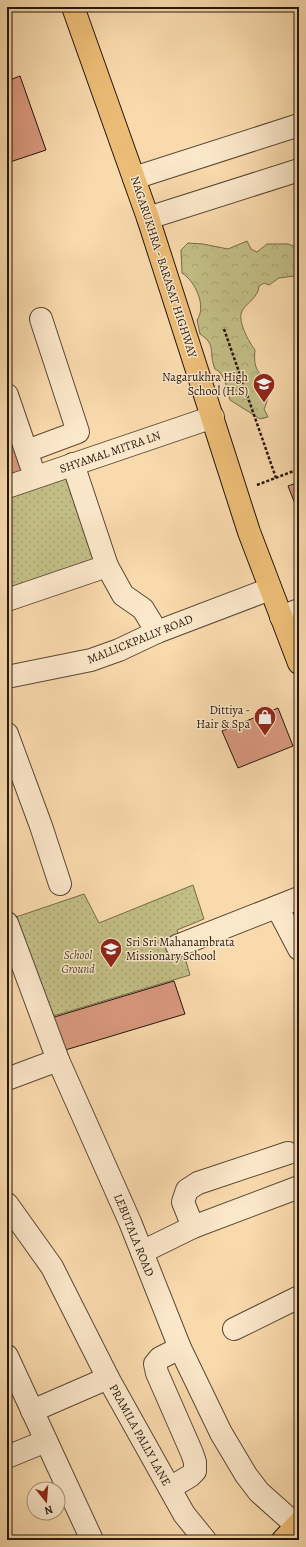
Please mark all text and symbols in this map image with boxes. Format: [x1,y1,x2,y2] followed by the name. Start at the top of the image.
[127,174,201,360] street label: NAGARUKHRA - BARASAT HIGHWAY
[162,369,249,399] place label: Nagarukhra High School (H.S)
[251,371,277,404] school or university icon: Nagarukhra High School (H.S)
[57,427,163,477] street label: SHYAMAL MITRA LN
[85,610,195,668] street label: MALLICKPALLY ROAD
[196,702,250,732] place label: Dittiya - Hair & Spa
[252,704,278,737] shop icon: Dittiya - Hair & Spa
[126,934,235,964] place label: Sri Sri Mahanambrata Missionary School
[98,936,124,969] school or university icon: Sri Sri Mahanambrata Missionary School
[61,947,95,977] park label: School Ground
[110,1191,158,1279] street label: LEBUTALA ROAD
[105,1381,175,1489] street label: PRAMILA PALLY LANE
[26,1481,66,1521] north arrow
[43,1502,55,1518] text: N

